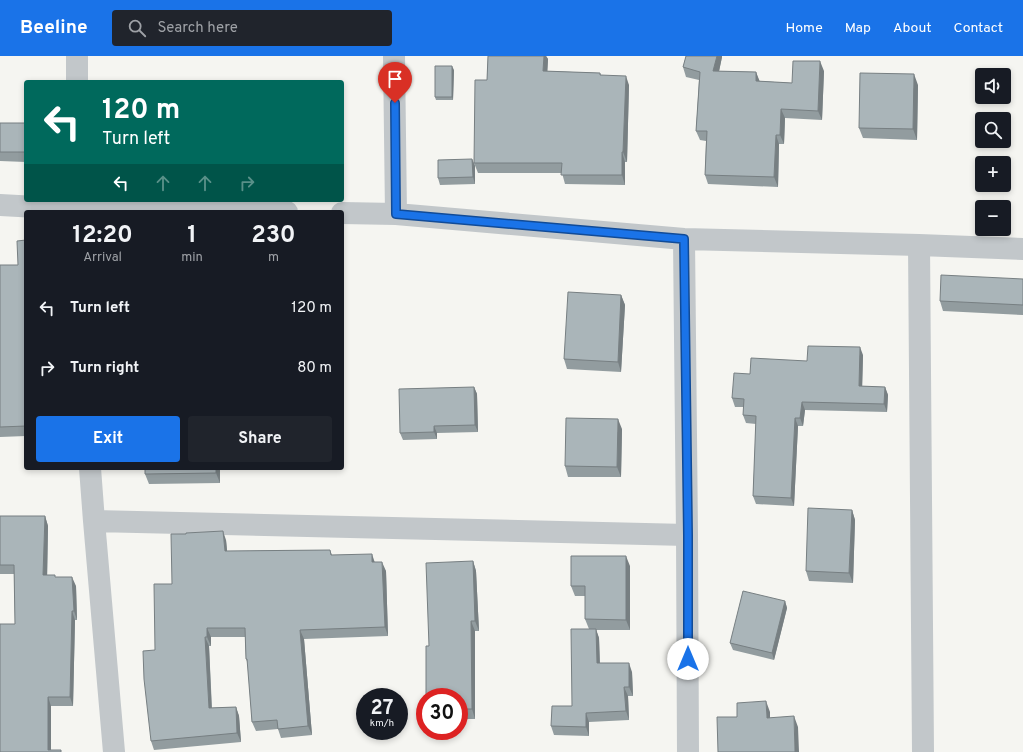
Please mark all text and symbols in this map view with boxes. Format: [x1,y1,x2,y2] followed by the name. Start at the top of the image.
[112,10,392,46] search box
[20,16,88,40] text: Beeline
[126,17,148,39] icon: search
[158,19,238,38] text: Search here
[786,20,823,37] text: Home
[845,20,871,37] text: Map
[893,20,932,37] text: About
[954,20,1003,37] text: Contact
[378,62,412,103] pin
[384,68,406,90] icon: arrive
[975,68,1011,236] map controls
[975,68,1011,104] button: sound
[102,93,180,129] text: 120 m
[36,96,88,148] icon: left
[975,112,1011,148] button: search
[102,128,170,151] text: Turn left
[975,156,1011,192] button: +
[110,172,132,194] icon: left
[152,172,174,194] icon: ahead
[194,172,216,194] icon: ahead
[236,172,258,194] icon: right
[975,200,1011,236] button: −
[72,221,133,251] text: 12:20
[187,221,197,251] text: 1
[251,221,296,251] text: 230
[83,250,122,266] text: Arrival
[181,250,203,266] text: min
[268,250,279,266] text: m
[36,297,58,319] icon: left
[70,299,130,318] text: Turn left
[291,299,332,318] text: 120 m
[36,357,58,379] icon: right
[70,359,139,378] text: Turn right
[297,359,332,378] text: 80 m
[36,416,180,462] button: Exit
[188,416,332,462] button: Share
[667,638,709,680] position arrow
[416,688,468,740] speed limit sign: 30
[371,696,393,722] text: 27
[370,717,394,730] text: km/h

